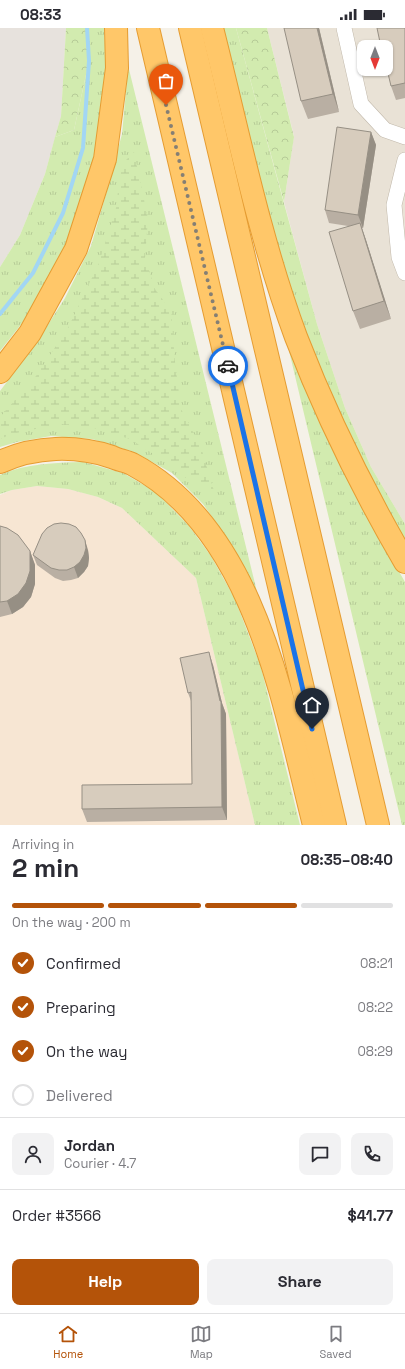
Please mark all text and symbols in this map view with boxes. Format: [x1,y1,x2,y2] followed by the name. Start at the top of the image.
[20,5,61,24] text: 08:33
[357,40,393,76] north arrow
[357,40,393,76] map controls
[149,64,183,105] pin
[155,70,177,92] icon: bag
[208,346,248,386] courier
[217,355,239,377] icon: car
[295,688,329,729] pin
[301,694,323,716] icon: home
[12,836,74,853] text: Arriving in
[300,850,393,869] text: 08:35–08:40
[12,851,79,885] text: 2 min
[12,914,131,931] text: On the way · 200 m
[12,952,34,974] icon: check
[46,954,121,973] text: Confirmed
[360,955,393,972] text: 08:21
[12,996,34,1018] icon: check
[46,998,116,1017] text: Preparing
[358,999,393,1016] text: 08:22
[12,1040,34,1062] icon: check
[46,1042,127,1061] text: On the way
[358,1043,393,1060] text: 08:29
[46,1086,113,1105] text: Delivered
[12,1133,54,1175] button: person
[299,1133,341,1175] button: chat
[351,1133,393,1175] button: phone
[64,1136,115,1155] text: Jordan
[64,1155,136,1172] text: Courier · 4.7
[12,1206,101,1225] text: Order #3566
[348,1206,393,1225] text: $41.77
[12,1259,199,1305] button: Help
[207,1259,393,1305] button: Share
[53,1323,83,1361] tab: Home
[190,1323,213,1361] tab: Map
[320,1323,352,1361] tab: Saved

